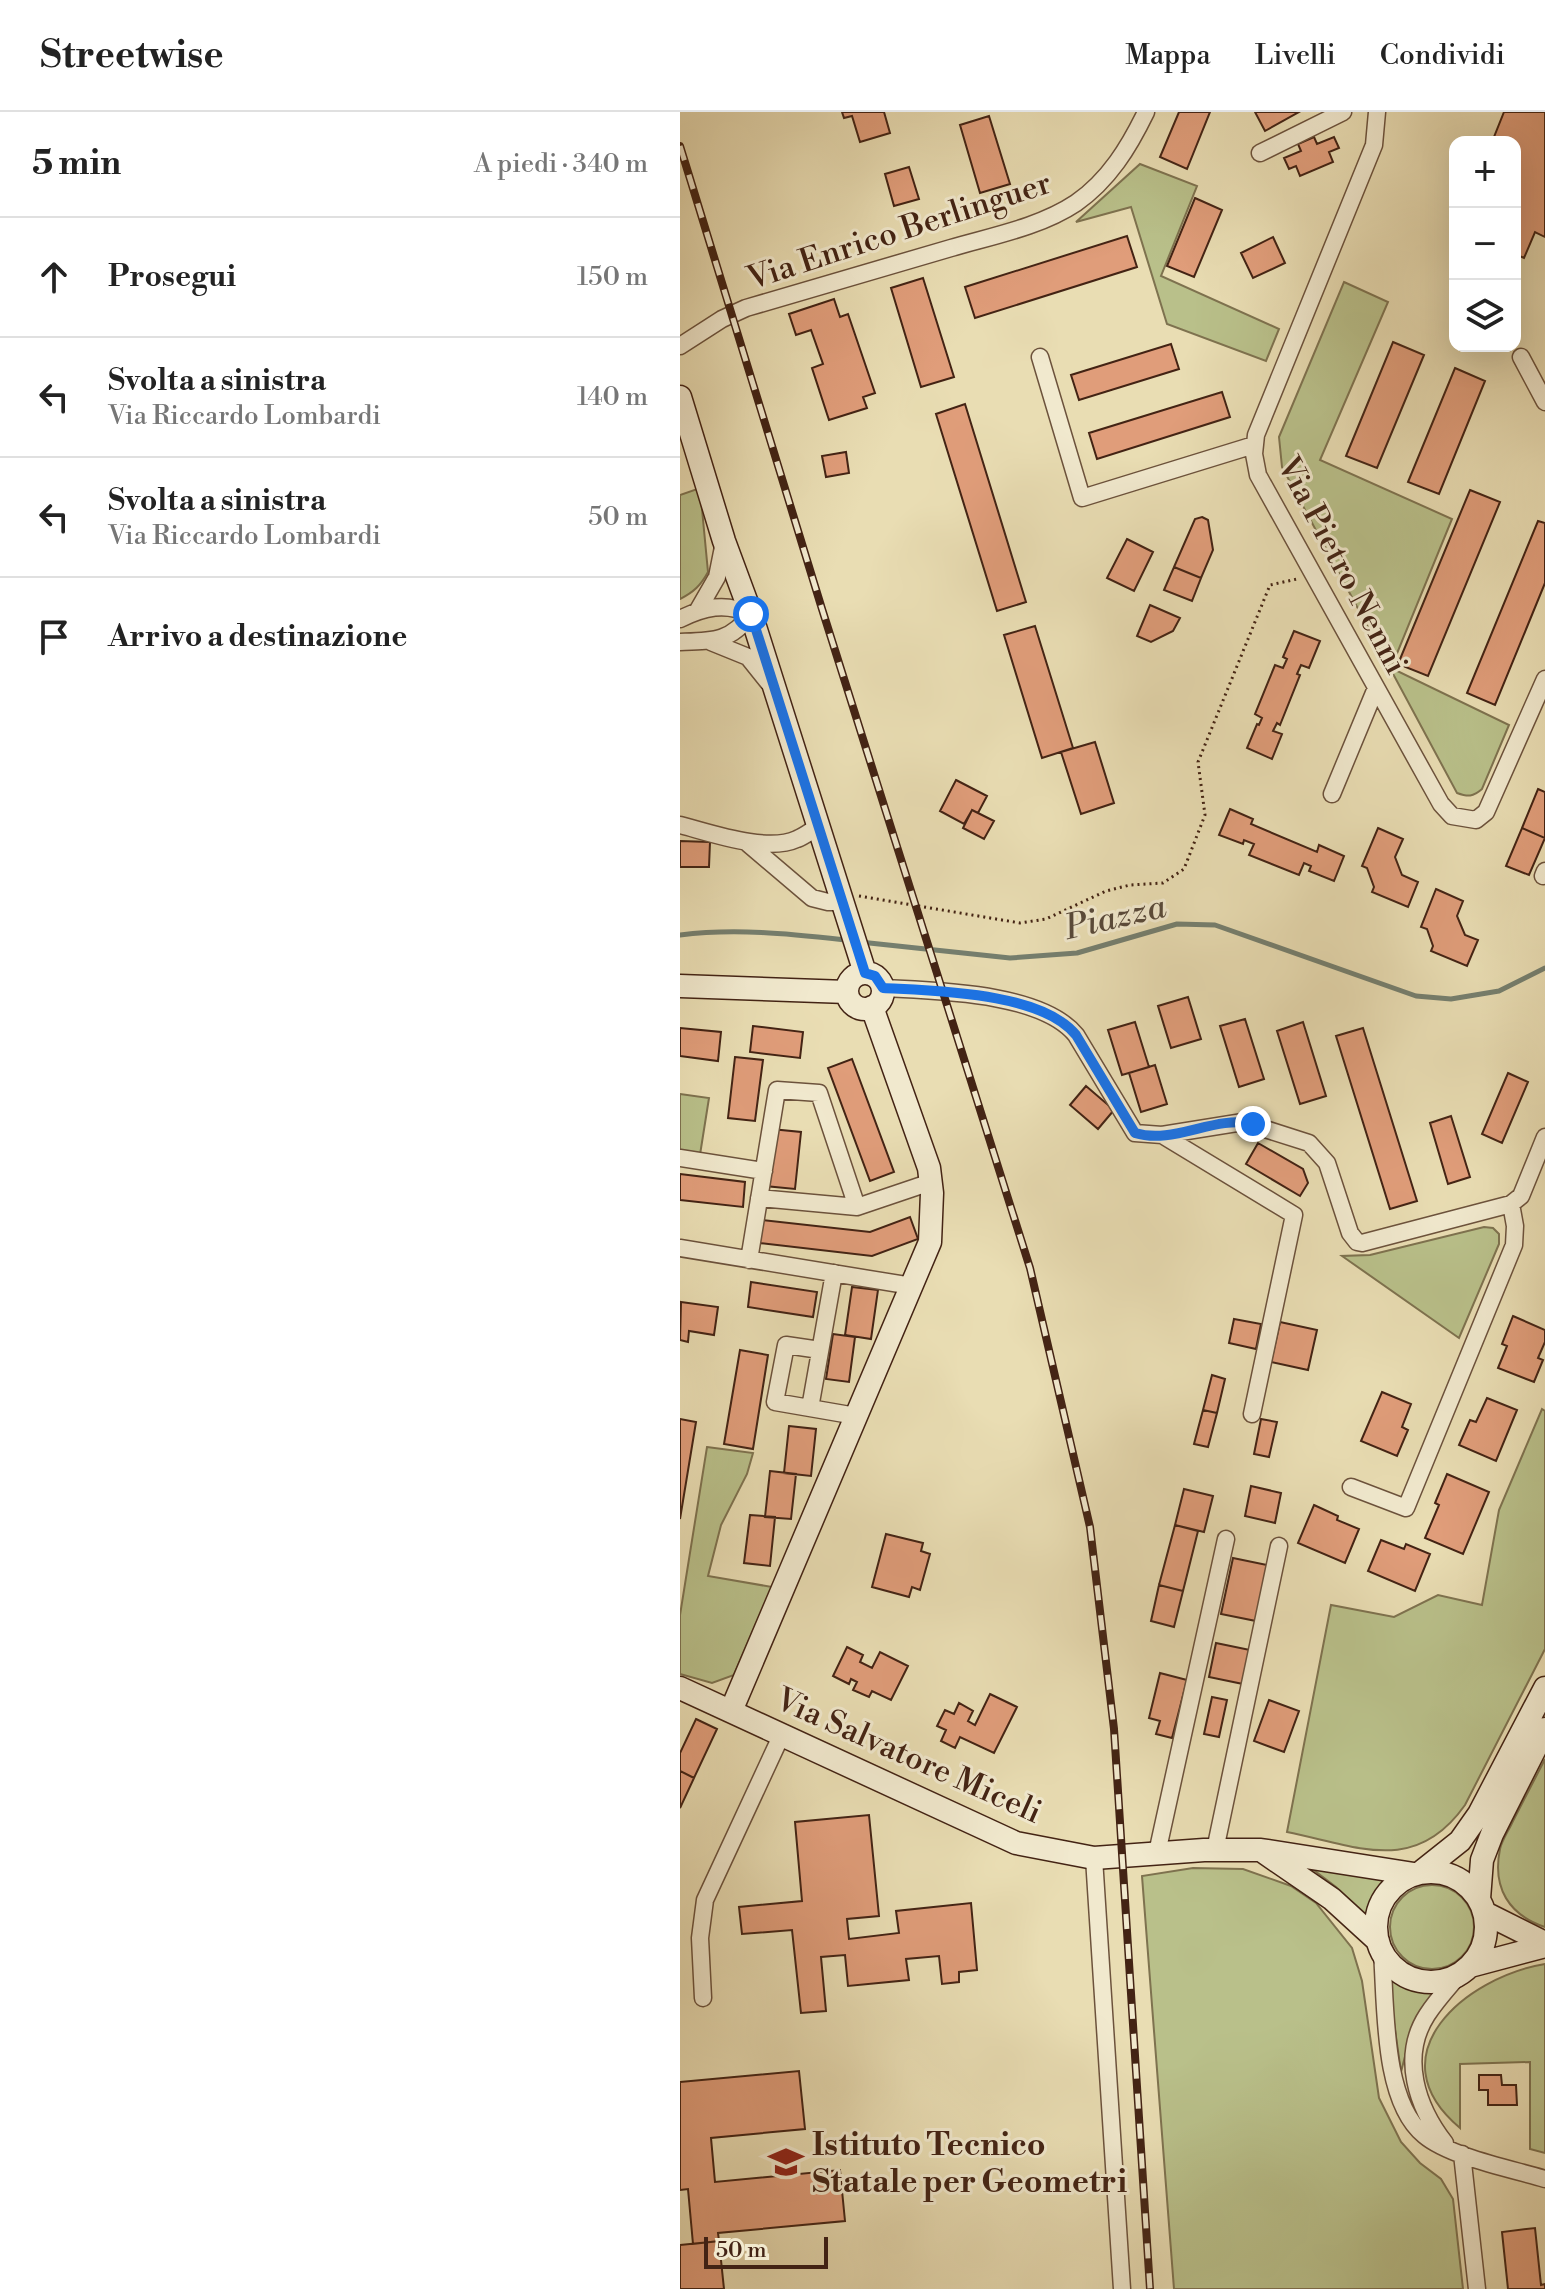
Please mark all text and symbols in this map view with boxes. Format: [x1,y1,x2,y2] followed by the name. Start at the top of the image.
[40,32,224,79] text: Streetwise
[1125,38,1211,73] text: Mappa
[1255,38,1336,73] text: Livelli
[1380,38,1505,73] text: Condividi
[1449,136,1521,352] map controls
[1449,136,1521,208] button: +
[32,143,121,185] text: 5 min
[474,148,648,180] text: A piedi · 340 m
[741,163,1057,299] street label: Via Enrico Berlinguer
[1449,208,1521,280] button: −
[32,255,76,299] icon: ahead
[108,258,236,296] text: Prosegui
[577,261,648,293] text: 150 m
[1449,280,1521,352] button: layers
[108,362,326,400] text: Svolta a sinistra
[32,375,76,419] icon: left
[577,381,648,413] text: 140 m
[108,400,381,432] text: Via Riccardo Lombardi
[1268,449,1416,681] street label: Via Pietro Nenni
[108,482,326,520] text: Svolta a sinistra
[32,495,76,539] icon: left
[588,501,648,533] text: 50 m
[108,520,381,552] text: Via Riccardo Lombardi
[733,596,769,632] route start
[32,615,76,659] icon: arrive
[108,618,407,656] text: Arrivo a destinazione
[1060,886,1170,950] water label: Piazza
[1235,1106,1271,1142] route end
[768,1679,1048,1833] street label: Via Salvatore Miceli
[812,2125,1127,2202] place label: Istituto Tecnico Statale per Geometri
[767,2143,805,2181] school or university icon: Istituto Tecnico Statale per Geometri
[704,2233,828,2269] scale bar
[716,2237,767,2264] text: 50 m

